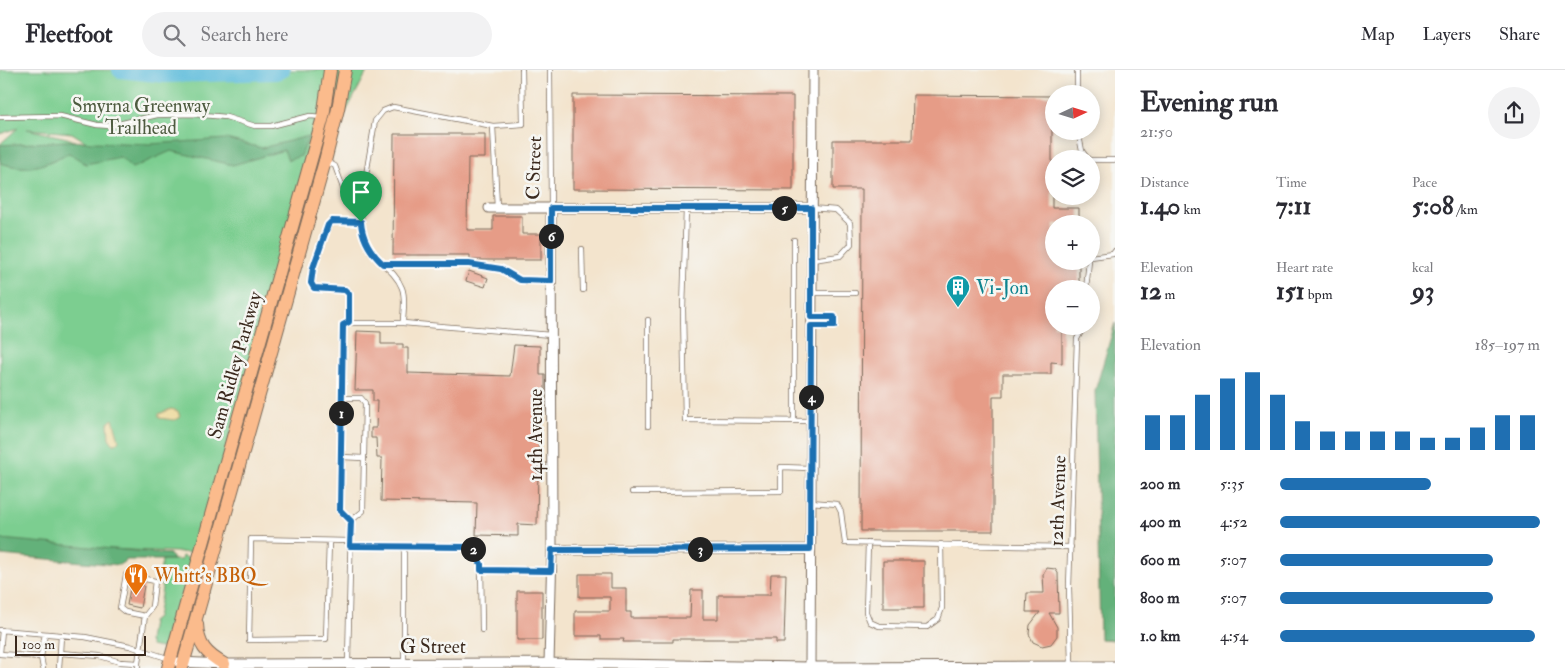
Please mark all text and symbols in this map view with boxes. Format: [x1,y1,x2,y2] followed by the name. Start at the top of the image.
[142,12,492,57] search box
[25,19,112,50] text: Fleetfoot
[160,21,188,49] icon: search
[200,23,288,47] text: Search here
[1361,23,1395,46] text: Map
[1423,23,1471,46] text: Layers
[1499,23,1540,46] text: Share
[1045,85,1100,140] north arrow
[1045,85,1100,335] map controls
[1140,85,1278,120] text: Evening run
[1488,87,1540,139] button: share
[72,94,211,140] park label: Smyrna Greenway Trailhead
[1140,122,1173,142] text: 21:50
[521,136,547,200] street label: C Street
[1045,150,1100,205] button: layers
[340,171,382,222] pin
[1140,174,1189,191] text: Distance
[1276,174,1307,191] text: Time
[1412,174,1437,191] text: Pace
[347,178,375,206] icon: arrive
[1140,191,1180,222] text: 1.40
[1276,191,1312,222] text: 7:11
[1412,191,1454,222] text: 5:08
[772,196,796,220] pin: 5
[781,200,788,217] text: 5
[1180,201,1201,218] text: km
[1454,201,1478,218] text: /km
[1045,215,1100,270] button: +
[538,224,564,248] pin: 6
[548,228,555,245] text: 6
[1140,259,1193,276] text: Elevation
[1276,259,1333,276] text: Heart rate
[1412,259,1433,276] text: kcal
[945,274,971,308] building icon: Vi-Jon
[976,276,1029,300] place label: Vi-Jon
[1140,276,1162,307] text: 12
[1276,276,1305,307] text: 151
[1412,276,1434,307] text: 93
[1045,280,1100,335] button: −
[1162,286,1175,303] text: m
[1305,286,1333,303] text: bpm
[202,288,268,442] street label: Sam Ridley Parkway
[1140,335,1201,355] text: Elevation
[1475,335,1540,355] text: 185–197 m
[798,384,824,410] pin: 4
[524,389,548,481] street label: 14th Avenue
[808,389,815,406] text: 4
[328,400,354,426] pin: 1
[339,405,344,422] text: 1
[1044,455,1072,547] street label: 12th Avenue
[1140,474,1180,494] text: 200 m
[1220,474,1244,494] text: 5:35
[1140,512,1181,532] text: 400 m
[1220,512,1248,532] text: 4:52
[460,536,486,562] pin: 2
[688,536,712,562] pin: 3
[470,541,477,558] text: 2
[698,541,703,558] text: 3
[1140,550,1180,570] text: 600 m
[1220,550,1247,570] text: 5:07
[123,562,149,596] restaurant icon: Whitt's BBQ
[153,564,269,588] place label: Whitt's BBQ
[1140,588,1180,608] text: 800 m
[1220,588,1247,608] text: 5:07
[1140,626,1180,646] text: 1.0 km
[1220,626,1248,646] text: 4:54
[15,633,146,656] scale bar
[400,635,466,659] street label: G Street
[22,636,55,653] text: 100 m

